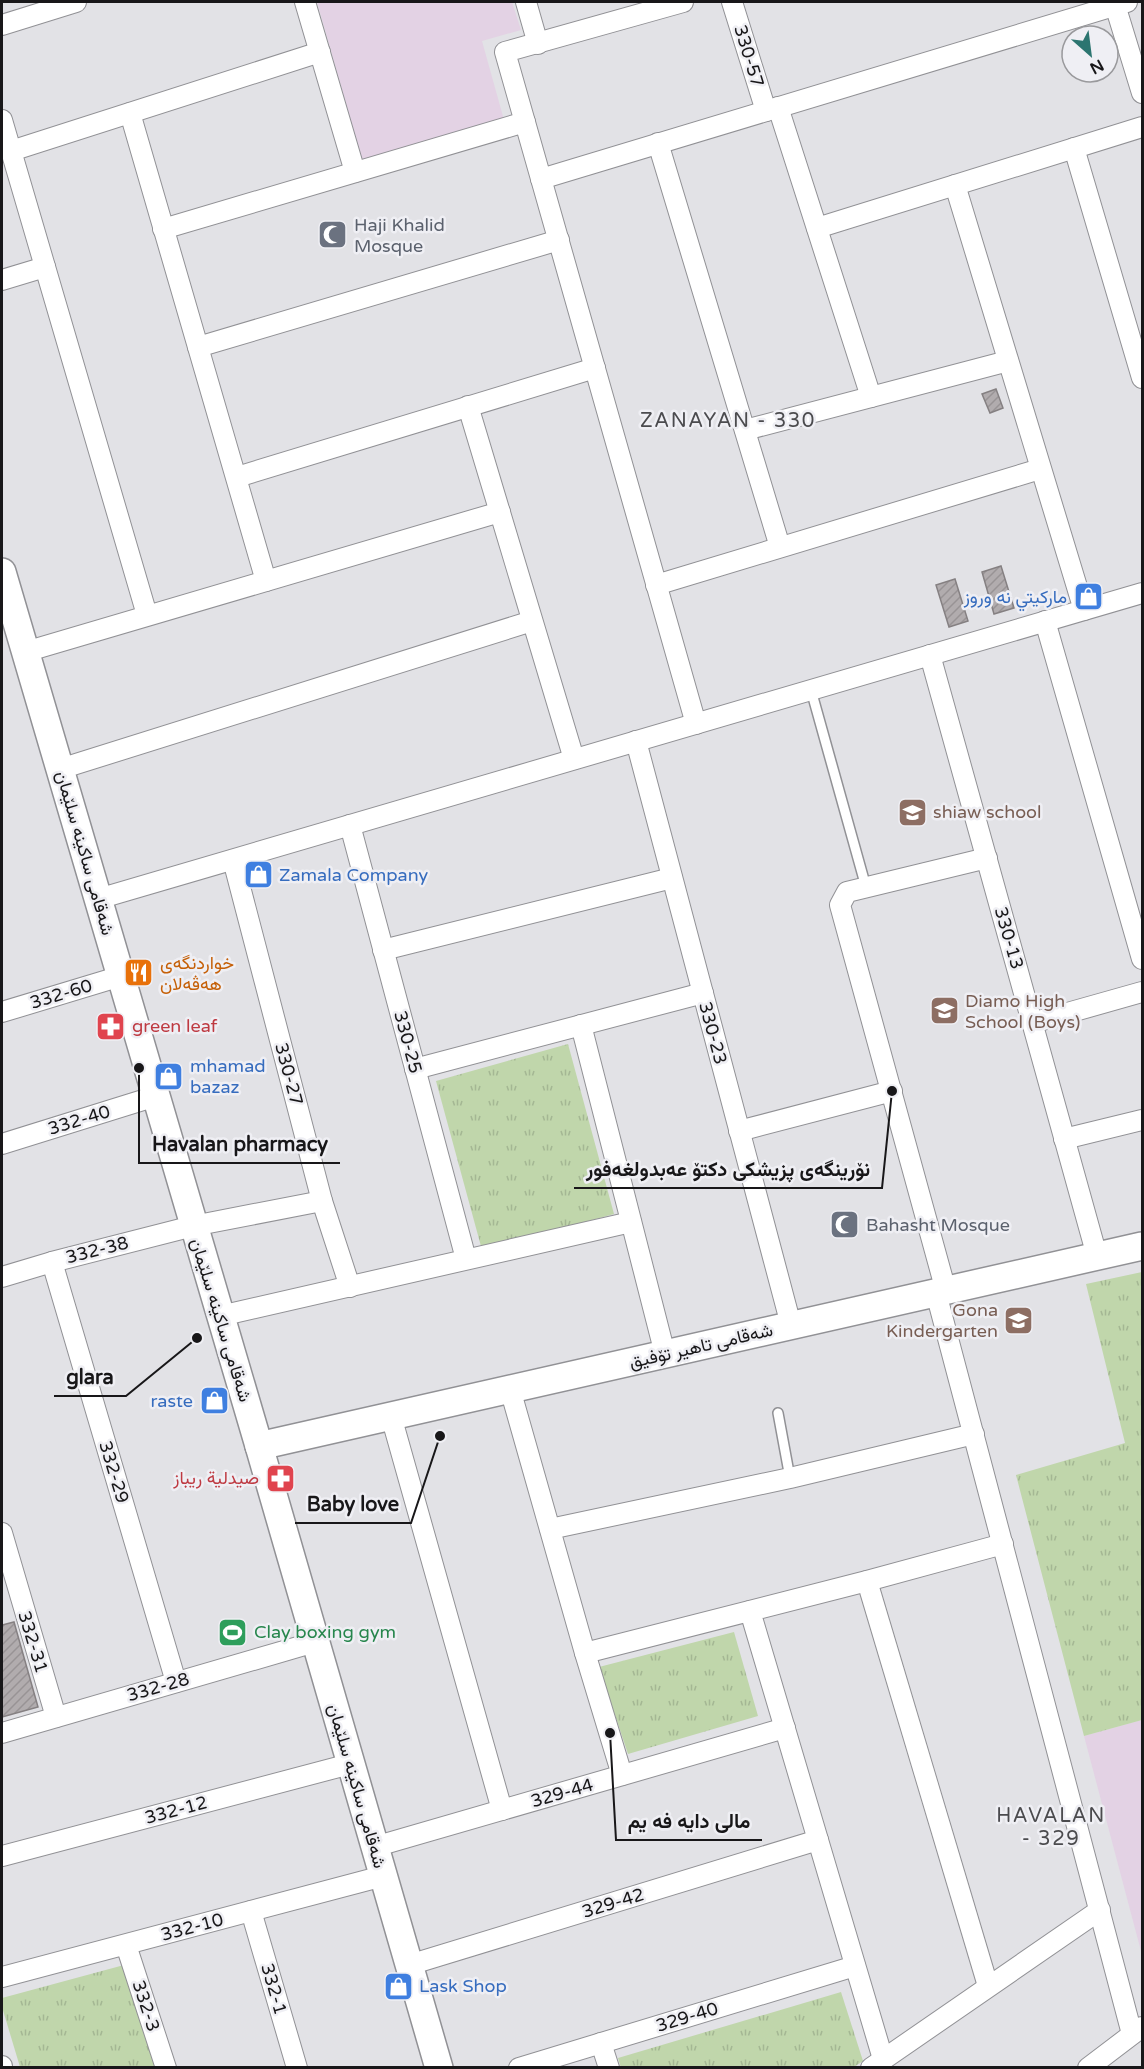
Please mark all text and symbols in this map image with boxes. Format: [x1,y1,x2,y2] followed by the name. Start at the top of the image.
[729,22,769,90] street label: 330-57
[1060,24,1120,84] north arrow
[1086,55,1107,78] text: N
[354,214,445,257] place label: Haji Khalid Mosque
[317,219,349,251] mosque icon: Haji Khalid Mosque
[640,409,816,433] district label: ZANAYAN - 330
[1072,581,1104,613] shop icon: ماركيتي نه وروز
[963,586,1067,612] place label: ماركيتي نه وروز
[51,768,119,938] street label: شەقامی ساکینە سلێمان
[896,796,928,828] school or university icon: shiaw school
[933,801,1042,823] place label: shiaw school
[242,859,274,891] shop icon: Zamala Company
[279,864,428,886] place label: Zamala Company
[990,904,1028,972] street label: 330-13
[160,952,234,995] place label: خواردنگەی هەڤەلان
[123,957,155,989] restaurant icon: خواردنگەی هەڤەلان
[27,974,95,1014] street label: 332-60
[965,990,1080,1033] place label: Diamo High School (Boys)
[928,995,960,1027] school or university icon: Diamo High School (Boys)
[694,999,732,1067] street label: 330-23
[389,1008,427,1076] street label: 330-25
[95,1010,127,1042] pharmacy icon: green leaf
[132,1015,218,1037] place label: green leaf
[270,1040,308,1108] street label: 330-27
[190,1055,266,1098] place label: mhamad bazaz
[153,1060,185,1092] shop icon: mhamad bazaz
[45,1100,113,1140] street label: 332-40
[139,1125,340,1163] callout: Havalan pharmacy
[152,1133,328,1157] text: Havalan pharmacy
[574,1150,882,1188] callout: نۆرینگەی پزیشکی دکتۆ عەبدولغەفور
[585,1158,870,1183] text: نۆرینگەی پزیشکی دکتۆ عەبدولغەفور
[829,1209,861,1241] mosque icon: Bahasht Mosque
[866,1214,1010,1236] place label: Bahasht Mosque
[63,1232,131,1268] street label: 332-38
[186,1236,256,1404] street label: شەقامی ساکینە سلێمان
[886,1299,998,1342] place label: Gona Kindergarten
[1003,1304,1035,1336] school or university icon: Gona Kindergarten
[627,1319,775,1373] street label: شەقامی تاهیر تۆفیق
[54,1358,126,1396] callout: glara
[66,1366,114,1390] text: glara
[198,1385,230,1417] shop icon: raste
[150,1390,193,1412] place label: raste
[94,1438,134,1506] street label: 332-29
[264,1462,296,1494] pharmacy icon: صيدلية ريباز
[172,1467,259,1489] place label: صيدلية ريباز
[295,1485,411,1523] callout: Baby love
[307,1493,399,1517] text: Baby love
[13,1608,53,1676] street label: 332-31
[217,1616,249,1648] sports icon: Clay boxing gym
[254,1621,396,1643] place label: Clay boxing gym
[124,1668,192,1706] street label: 332-28
[323,1701,391,1871] street label: شەقامی ساکینە سلێمان
[528,1774,596,1812] street label: 329-44
[142,1791,210,1829] street label: 332-12
[616,1802,762,1840] callout: مالى دايه فه يم
[996,1804,1106,1851] district label: HAVALAN - 329
[628,1810,750,1834] text: مالى دايه فه يم
[579,1883,647,1923] street label: 329-42
[158,1908,226,1946] street label: 332-10
[256,1961,292,2017] street label: 332-1
[382,1970,414,2002] shop icon: Lask Shop
[419,1975,507,1997] place label: Lask Shop
[127,1978,165,2034] street label: 332-3
[653,1997,721,2037] street label: 329-40

